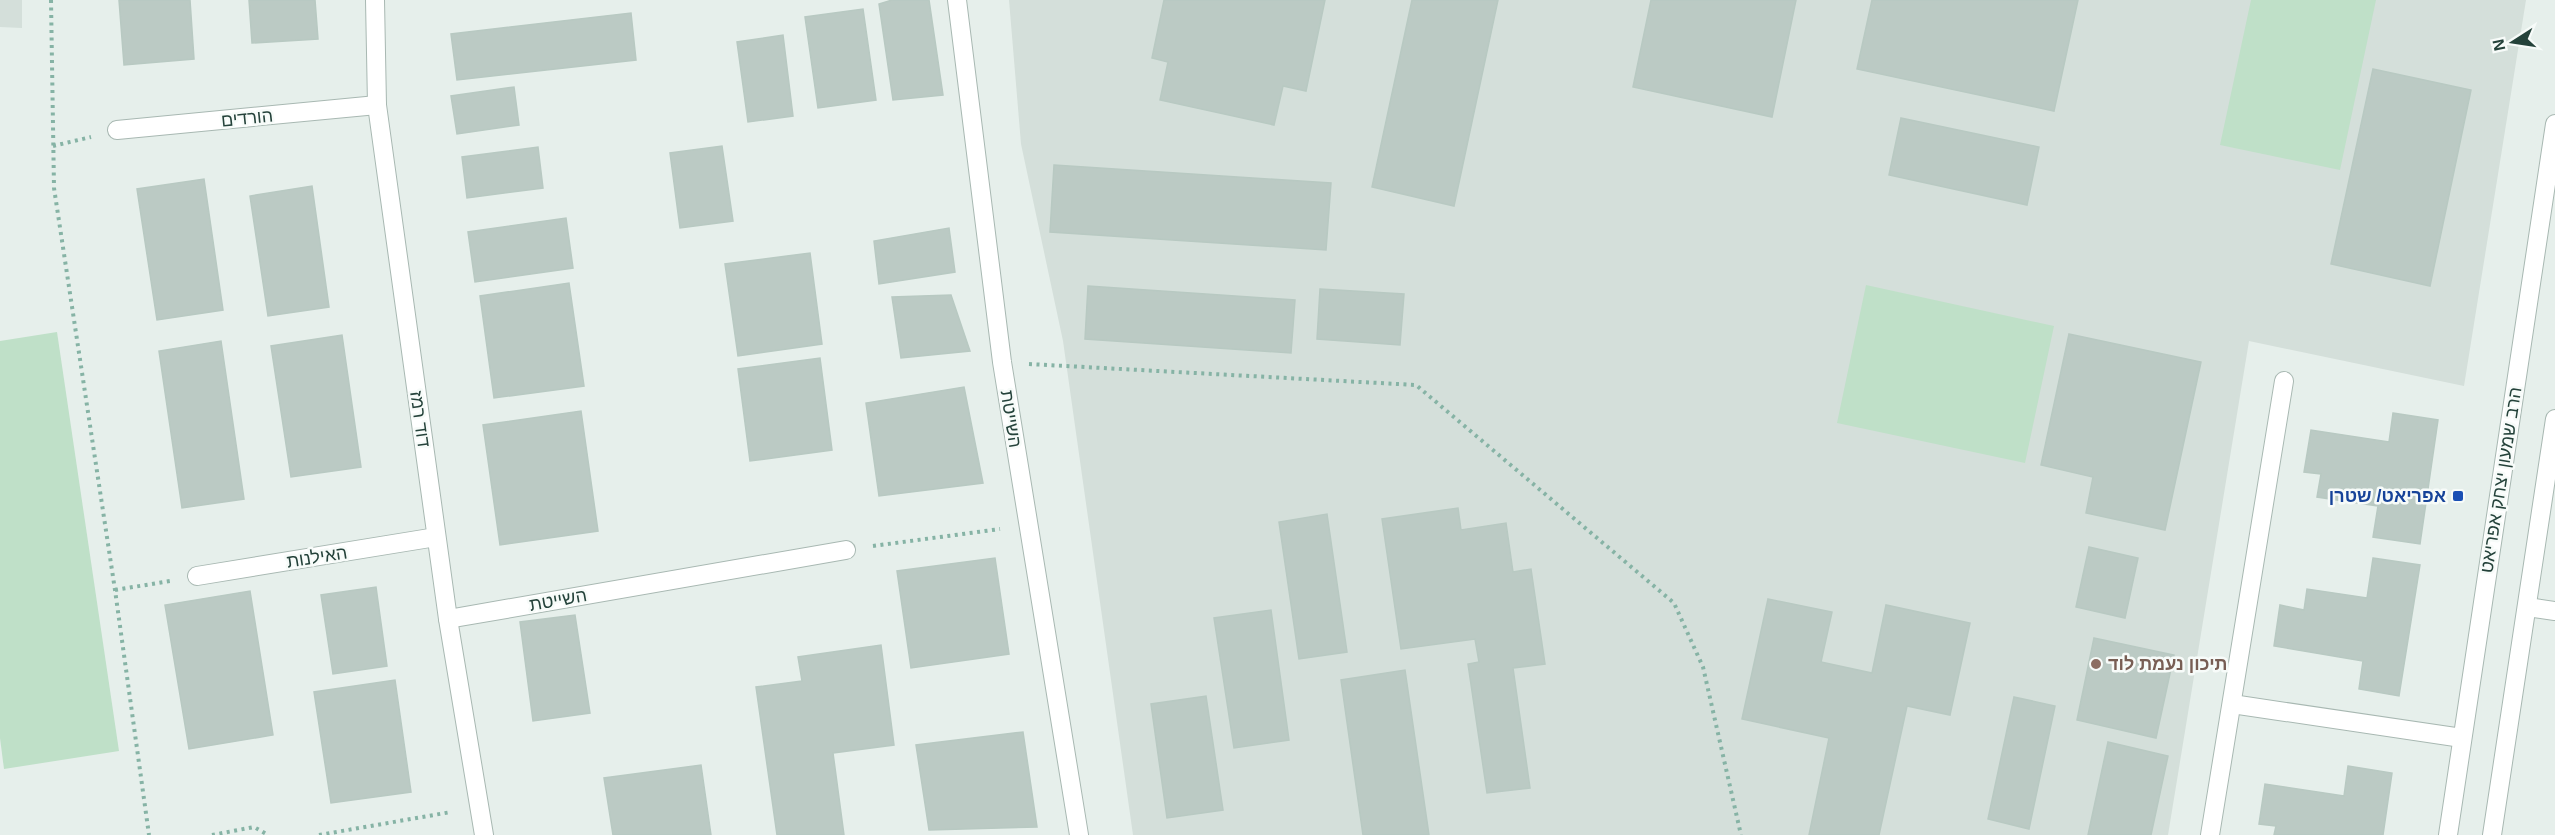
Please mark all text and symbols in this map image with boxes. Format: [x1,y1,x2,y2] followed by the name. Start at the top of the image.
[2483,12,2543,72] north arrow
[2489,38,2508,52] text: N
[220,105,274,131] street label: הורדים
[2476,386,2526,574] street label: הרב שמעון יצחק אפריאט
[406,389,434,449] street label: דוד רמז
[997,389,1025,449] street label: השייטת
[2329,486,2446,506] place label: אפריאט/ שטרן
[2451,489,2465,503] marker: אפריאט/ שטרן
[285,542,349,572] street label: האילנות
[528,585,588,615] street label: השייטת
[2108,654,2228,674] place label: תיכון נעמת לוד
[2089,657,2103,671] marker: תיכון נעמת לוד

